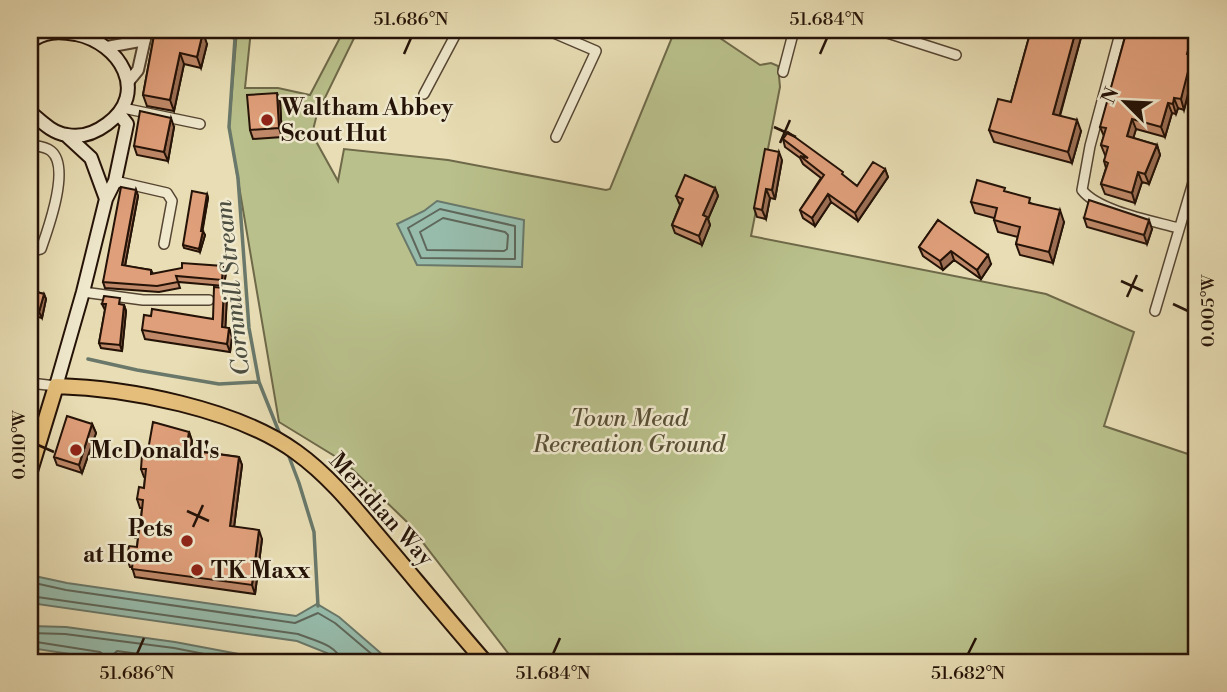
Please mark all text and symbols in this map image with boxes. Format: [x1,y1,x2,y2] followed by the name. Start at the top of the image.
[374,8,449,31] text: 51.686°N
[790,8,865,31] text: 51.684°N
[1090,66,1160,136] north arrow
[1096,84,1124,107] text: N
[280,94,453,148] place label: Waltham Abbey Scout Hut
[259,112,275,128] marker: Waltham Abbey Scout Hut
[209,198,257,377] water label: Cornmill Stream
[1197,274,1220,347] text: 0.005°W
[532,405,726,459] park label: Town Mead Recreation Ground
[8,410,31,480] text: 0.010°W
[90,437,219,465] place label: McDonald's
[68,442,84,458] marker: McDonald's
[323,447,440,573] street label: Meridian Way
[83,515,173,569] place label: Pets at Home
[179,533,195,549] marker: Pets at Home
[211,557,311,585] place label: TK Maxx
[189,562,205,578] marker: TK Maxx
[100,662,175,685] text: 51.686°N
[516,662,591,685] text: 51.684°N
[931,662,1006,685] text: 51.682°N

